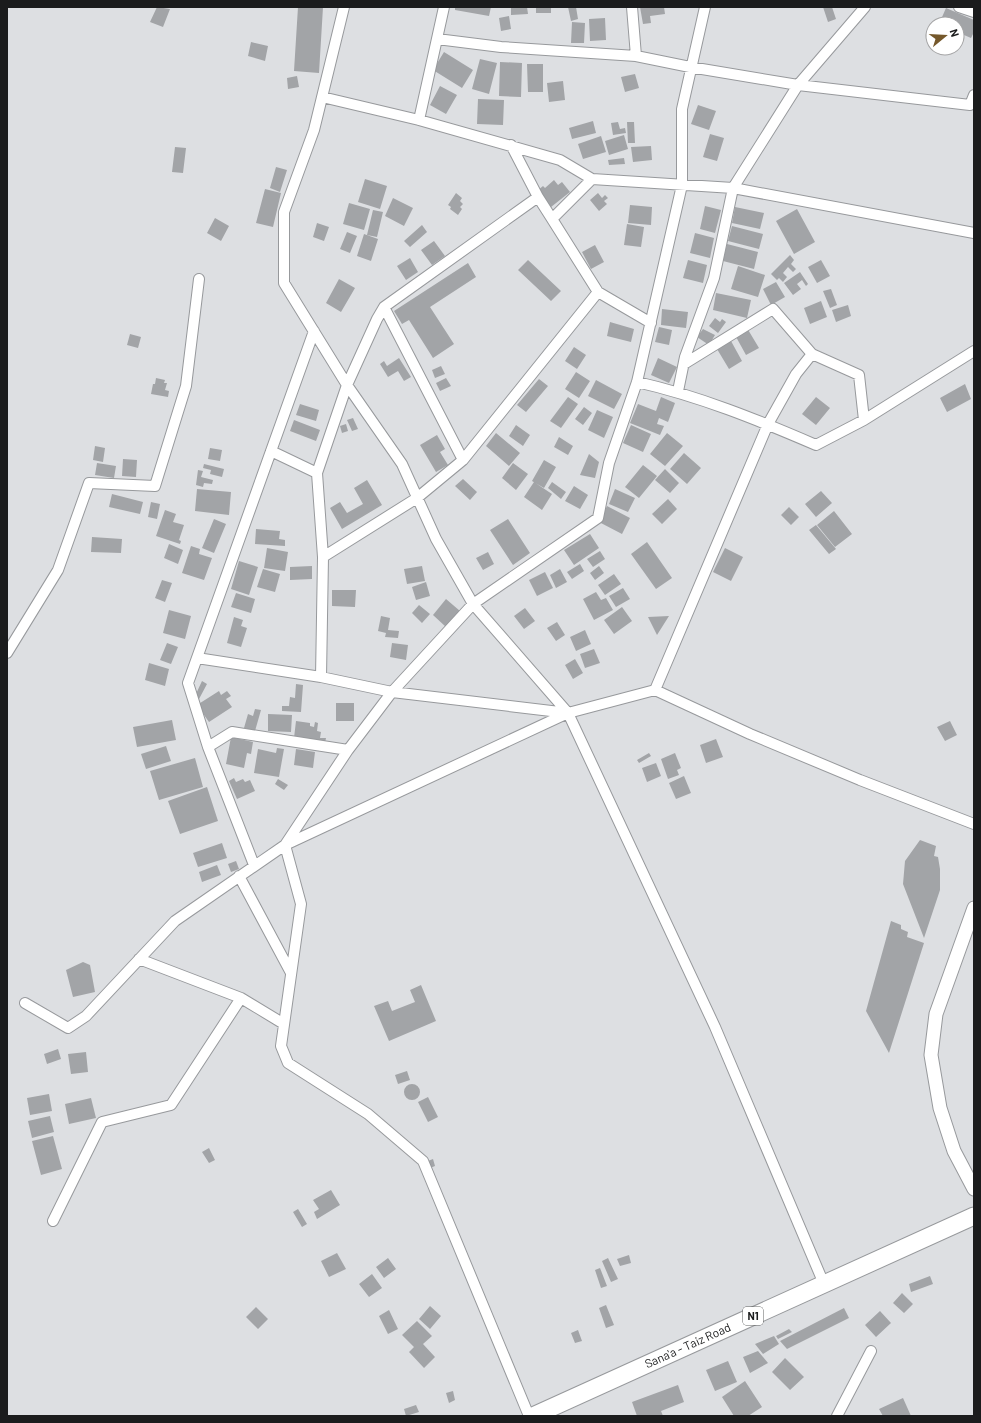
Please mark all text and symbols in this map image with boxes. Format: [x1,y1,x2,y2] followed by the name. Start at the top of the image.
[925,16,965,56] north arrow
[948,27,962,38] text: N
[743,1307,763,1325] road number: N1
[642,1319,733,1370] street label: Sana'a - Taiz Road

